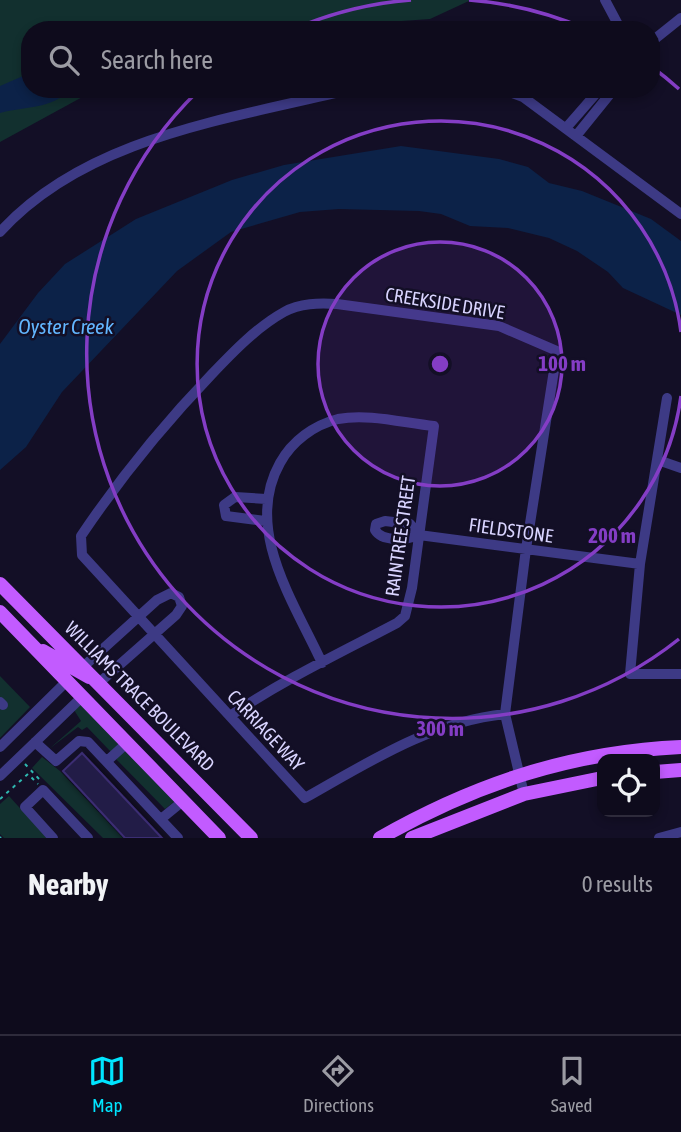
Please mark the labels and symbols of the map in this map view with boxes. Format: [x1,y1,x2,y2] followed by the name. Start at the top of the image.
[384,283,506,323] street label: CREEKSIDE DRIVE
[18,314,115,338] water label: Oyster Creek
[538,351,586,375] text: 100 m
[428,352,452,376] centre of rings
[381,473,419,598] street label: RAINTREE STREET
[467,513,555,547] street label: FIELDSTONE
[588,523,636,547] text: 200 m
[61,617,219,775] street label: WILLIAMS TRACE BOULEVARD
[223,685,309,775] street label: CARRIAGE WAY
[416,716,464,740] text: 300 m

